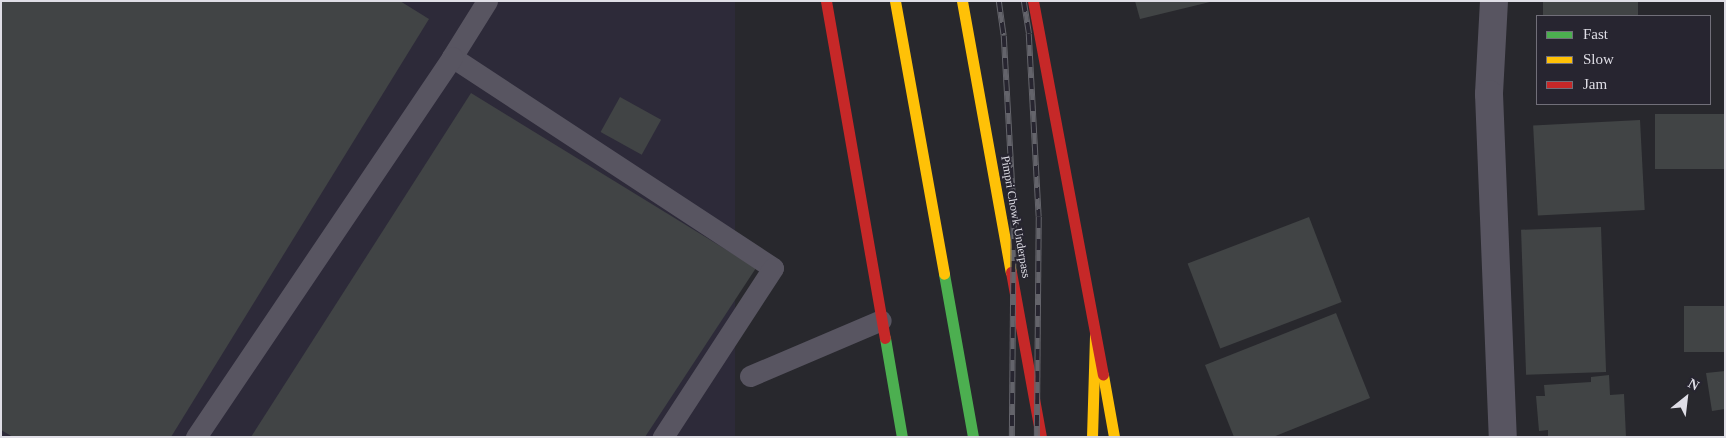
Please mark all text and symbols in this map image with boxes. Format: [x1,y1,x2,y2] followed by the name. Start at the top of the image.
[1536,15,1711,105] legend
[1583,26,1608,42] text: Fast
[1583,51,1614,67] text: Slow
[1583,76,1607,92] text: Jam
[997,155,1033,279] street label: Pimpri Chowk Underpass
[1661,373,1711,423] north arrow
[1685,375,1702,393] text: N

